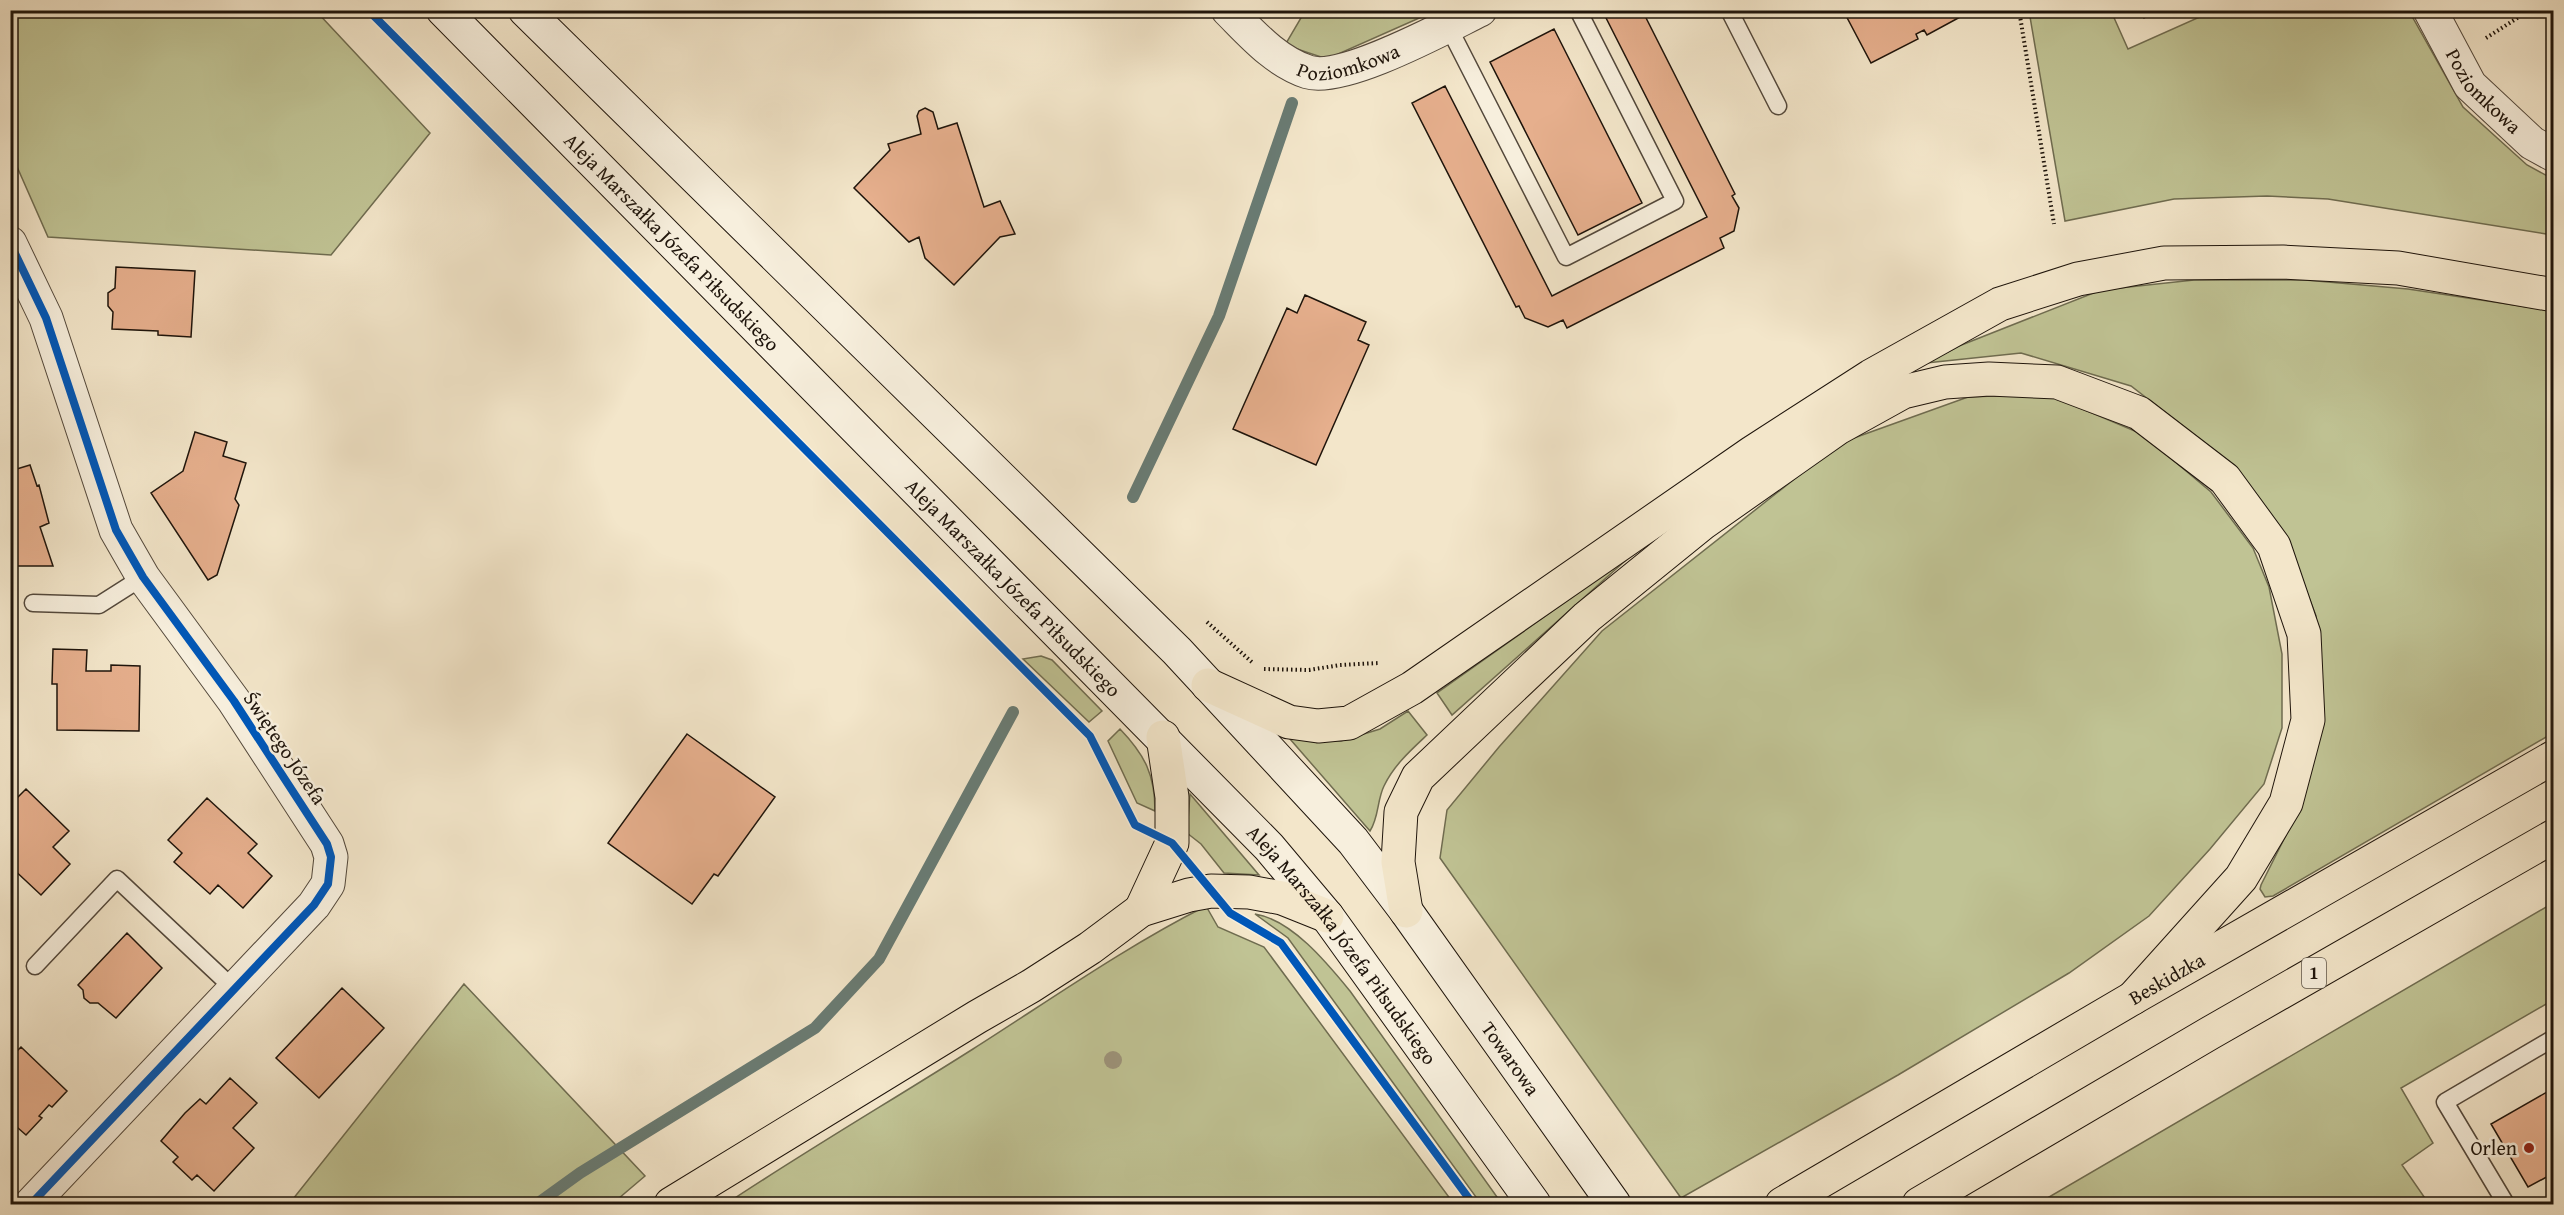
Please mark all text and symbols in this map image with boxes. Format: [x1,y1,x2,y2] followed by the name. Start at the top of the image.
[1293,36,1404,88] street label: Poziomkowa
[2439,43,2528,140] street label: Poziomkowa
[558,126,787,357] street label: Aleja Marszałka Józefa Piłsudskiego
[899,472,1128,703] street label: Aleja Marszałka Józefa Piłsudskiego
[237,686,334,810] street label: Świętego Józefa
[1241,818,1444,1070] street label: Aleja Marszałka Józefa Piłsudskiego
[2123,945,2211,1012] street label: Beskidzka
[2302,958,2326,988] road number: 1
[1475,1015,1548,1102] street label: Towarowa
[2470,1133,2517,1162] place label: Orlen
[2522,1141,2536,1155] marker: Orlen

